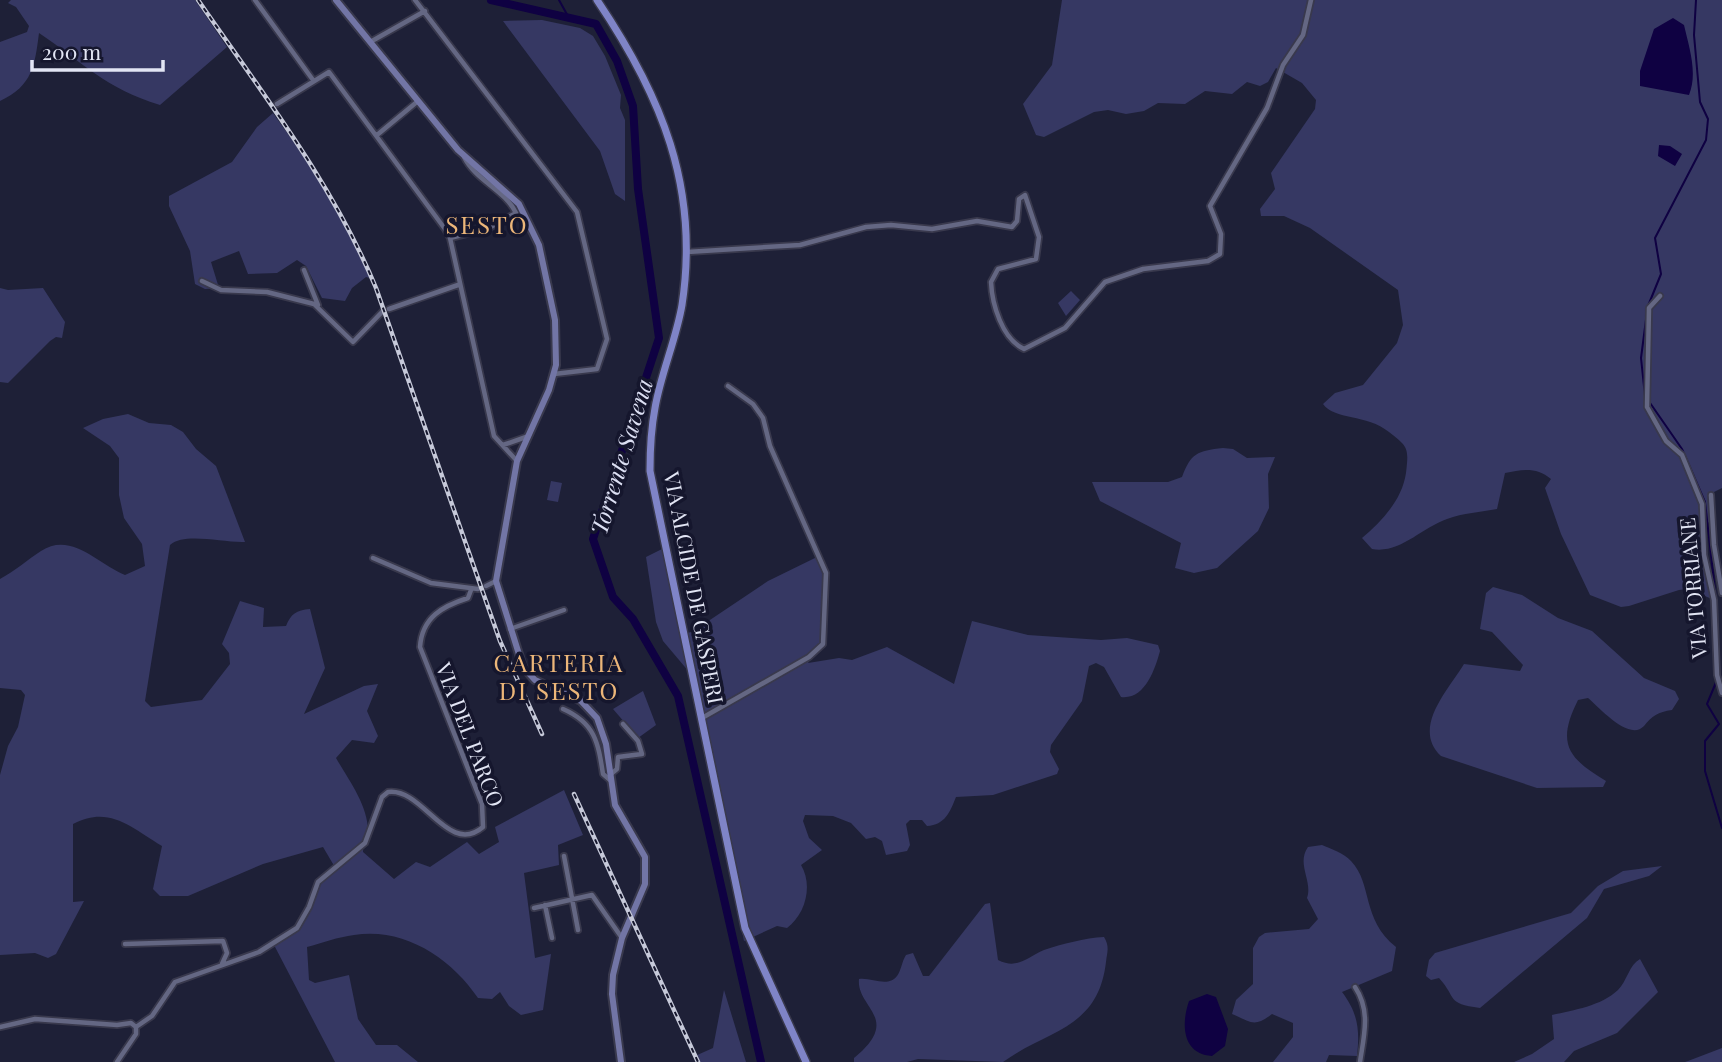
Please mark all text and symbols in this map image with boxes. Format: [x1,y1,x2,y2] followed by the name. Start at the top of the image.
[32,28,163,72] scale bar
[42,37,101,65] text: 200 m
[445,208,529,240] district label: SESTO
[582,375,659,538] water label: Torrente Savena
[659,468,731,706] street label: VIA ALCIDE DE GASPERI
[1672,516,1712,661] street label: VIA TORRIANE
[494,646,624,706] district label: CARTERIA DI SESTO
[430,657,511,810] street label: VIA DEL PARCO

